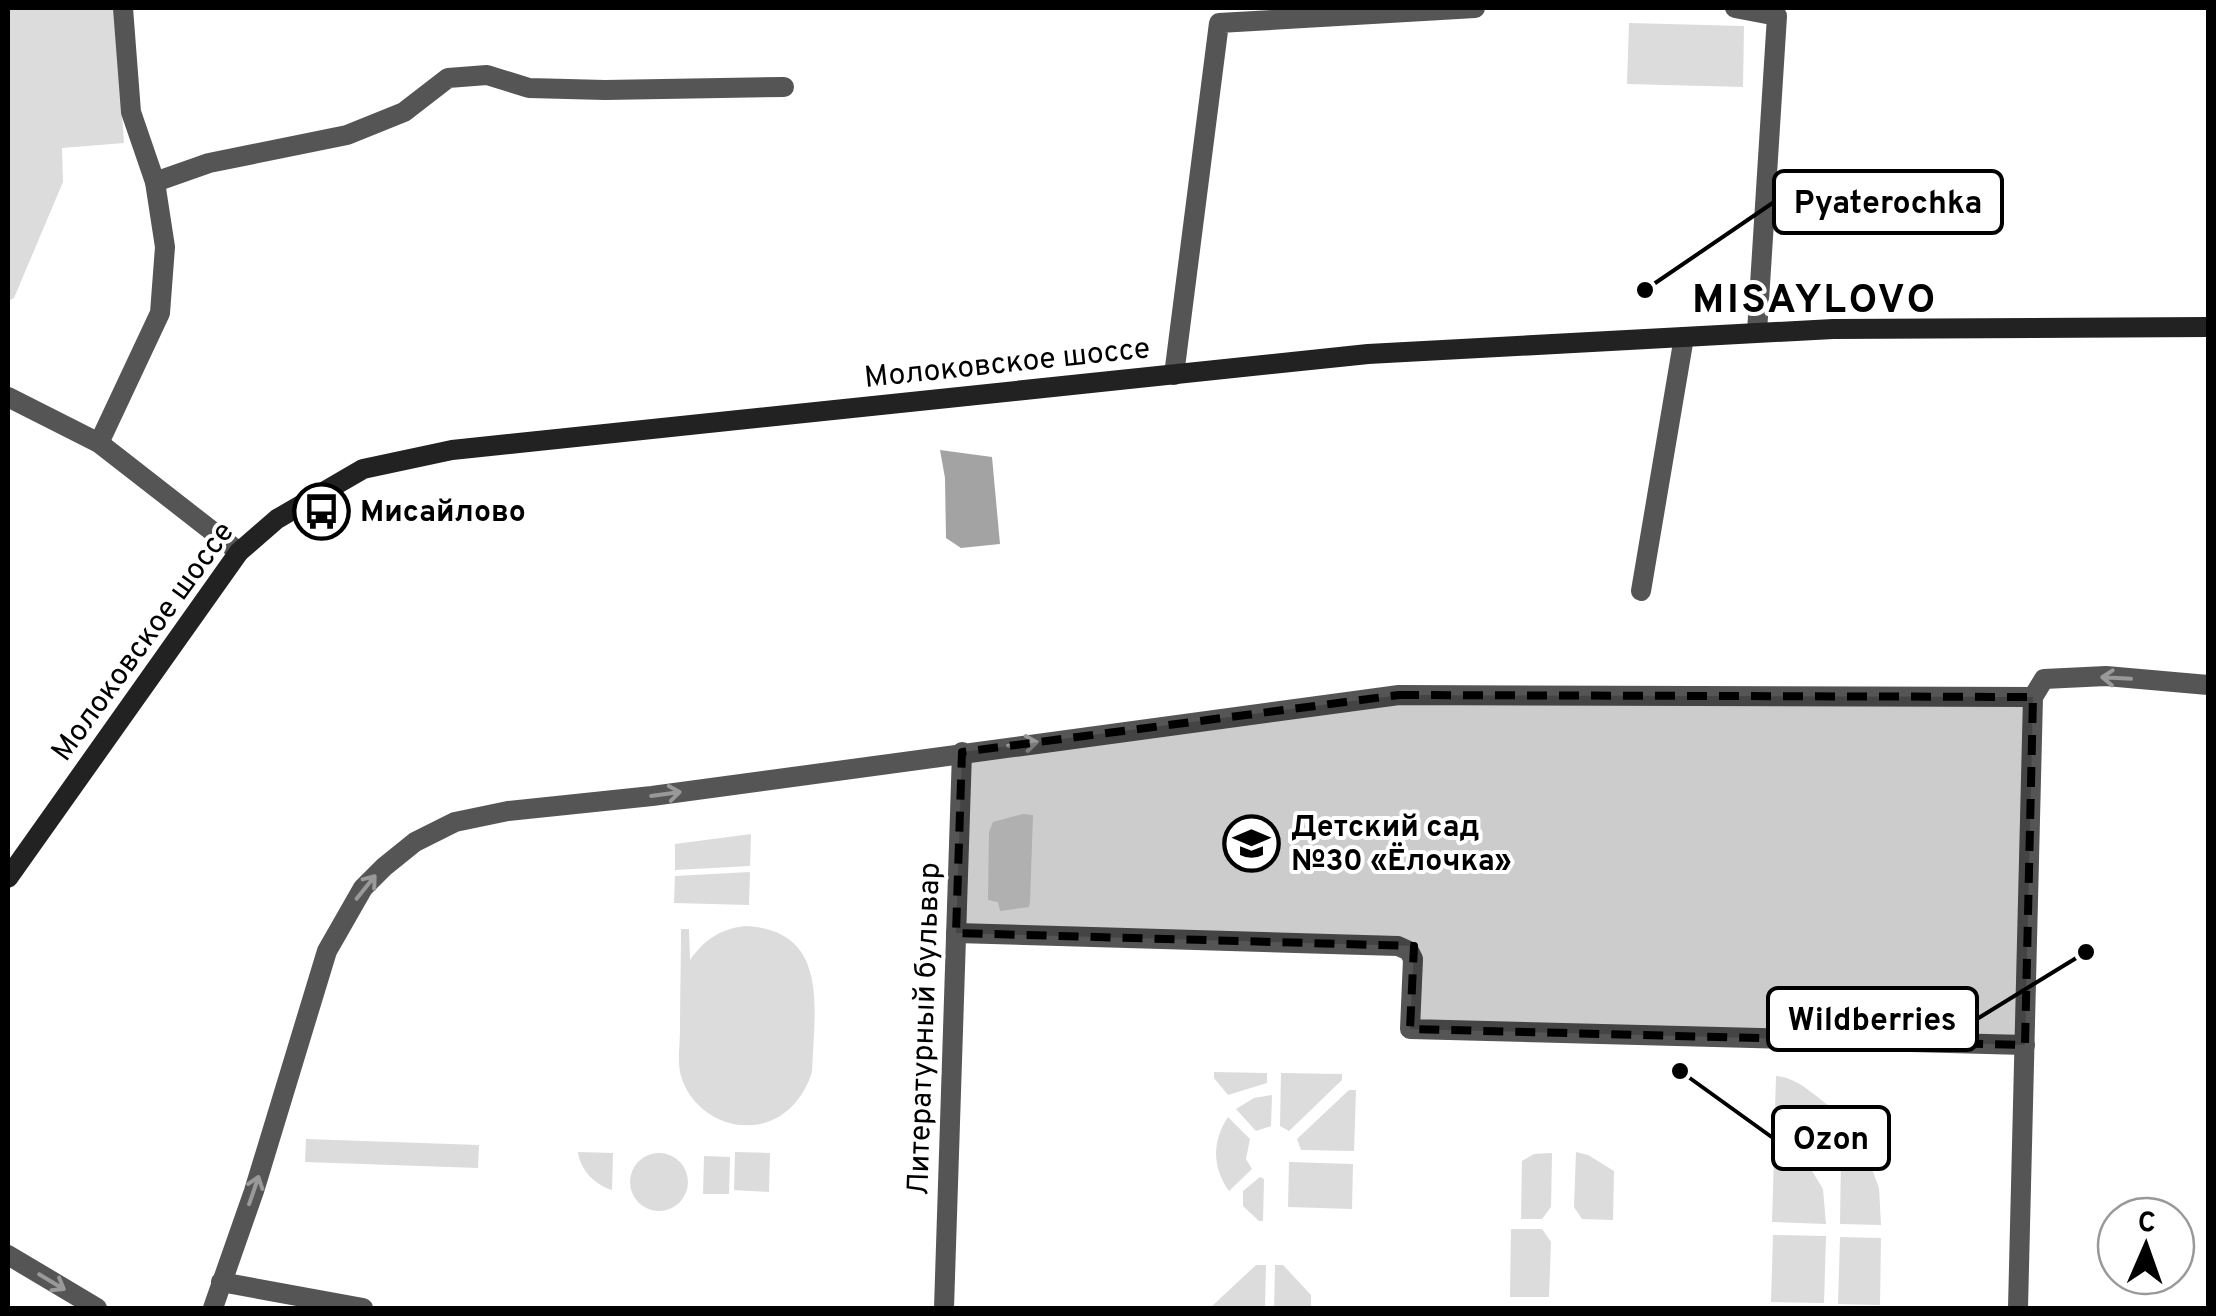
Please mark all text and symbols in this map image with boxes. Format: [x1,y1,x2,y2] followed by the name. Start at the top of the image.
[1774,171,2002,233] callout: Pyaterochka
[1794,185,1982,225] text: Pyaterochka
[1692,277,1938,327] district label: MISAYLOVO
[863,331,1152,398] street label: Молоковское шоссе
[291,481,351,541] bus stop icon: Мисайлово
[360,495,526,532] place label: Мисайлово
[45,516,243,769] street label: Молоковское шоссе
[2100,668,2132,687] one-way arrow
[1006,735,1038,753] one-way arrow
[649,784,682,802] one-way arrow
[1291,810,1512,881] place label: Детский сад №30 «Ёлочка»
[1222,813,1282,873] school or university icon: Детский сад №30 «Ёлочка»
[901,862,950,1196] street label: Литературный бульвар
[355,875,377,901] one-way arrow
[1768,988,1977,1050] callout: Wildberries
[1788,1002,1956,1042] text: Wildberries
[1773,1107,1889,1169] callout: Ozon
[1793,1121,1869,1161] text: Ozon
[247,1175,265,1206] one-way arrow
[2096,1196,2196,1296] north arrow
[2137,1206,2156,1242] text: С
[37,1272,66,1292] one-way arrow

